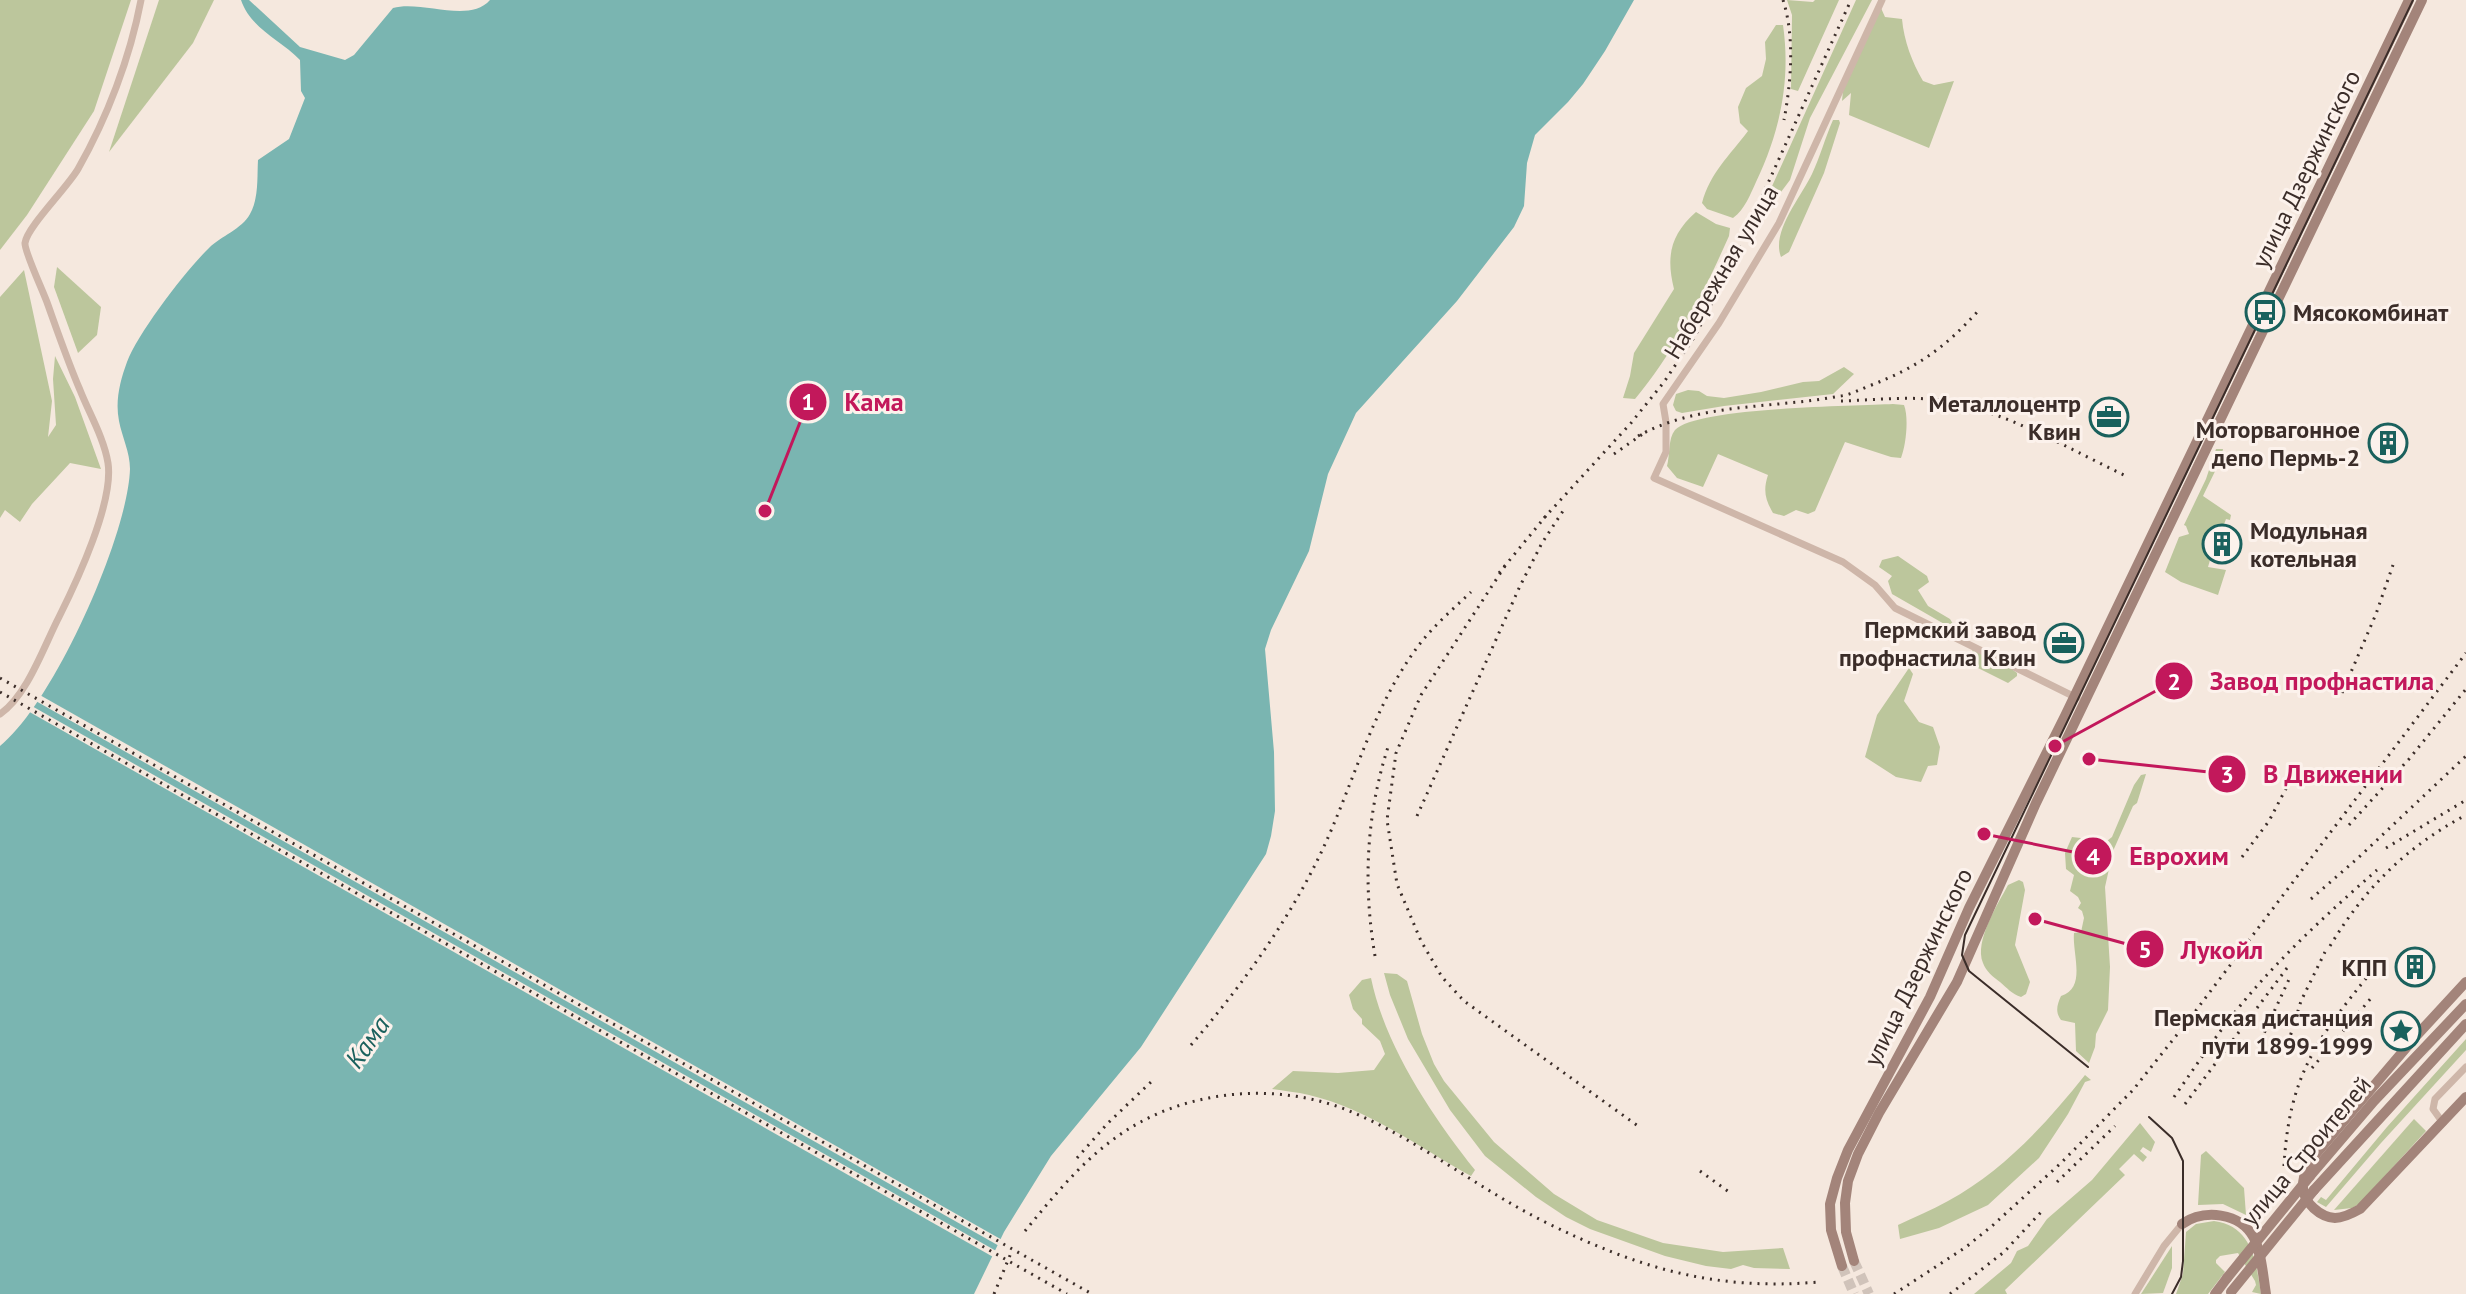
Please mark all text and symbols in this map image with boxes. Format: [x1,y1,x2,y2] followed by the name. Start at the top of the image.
[2245,65,2367,273] street label: улица Дзержинского
[1657,179,1785,365] street label: Набережная улица
[2244,291,2286,333] bus stop icon: Мясокомбинат
[2293,297,2449,328] place label: Мясокомбинат
[788,377,920,427] callout: Кама
[844,385,904,418] text: Кама
[801,386,815,417] text: 1
[1929,388,2081,447] place label: Металлоцентр Квин
[2088,396,2130,438] office icon: Металлоцентр Квин
[2196,414,2360,473] place label: Моторвагонное депо Пермь-2
[2367,422,2409,464] building icon: Моторвагонное депо Пермь-2
[2250,515,2368,574] place label: Модульная котельная
[2201,523,2243,565] building icon: Модульная котельная
[1839,614,2036,673] place label: Пермский завод профнастила Квин
[2043,622,2085,664] office icon: Пермский завод профнастила Квин
[2154,656,2450,706] callout: Завод профнастила
[2210,664,2434,697] text: Завод профнастила
[2167,666,2181,697] text: 2
[2207,749,2419,799] callout: В Движении
[2263,757,2403,790] text: В Движении
[2220,759,2234,790] text: 3
[2073,831,2245,881] callout: Еврохим
[2129,839,2229,872] text: Еврохим
[2086,841,2100,872] text: 4
[1857,863,1979,1071] street label: улица Дзержинского
[2125,924,2279,974] callout: Лукойл
[2180,933,2263,966] text: Лукойл
[2138,934,2152,965] text: 5
[2394,946,2436,988] building icon: КПП
[2341,952,2387,983] place label: КПП
[2154,1002,2373,1061] place label: Пермская дистанция пути 1899-1999
[337,1009,397,1074] water label: Кама
[2380,1010,2422,1052] place icon: Пермская дистанция пути 1899-1999
[2234,1070,2378,1232] street label: улица Строителей

